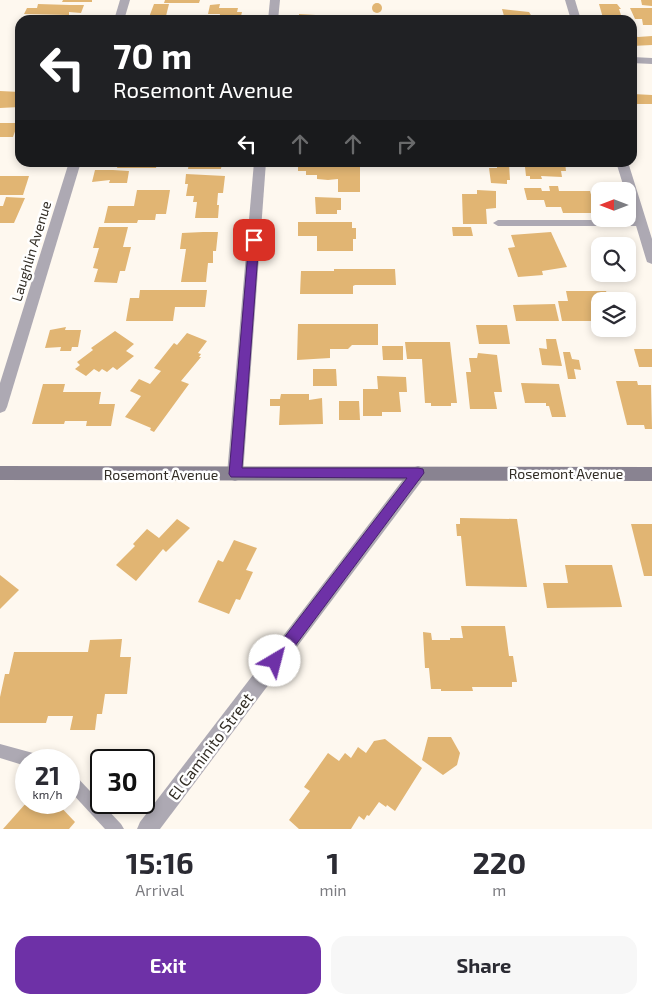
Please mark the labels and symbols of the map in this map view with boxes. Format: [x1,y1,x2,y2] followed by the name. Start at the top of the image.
[591,182,636,228] north arrow
[8,199,54,303] street label: Laughlin Avenue
[233,219,275,261] pin
[509,465,623,482] street label: Rosemont Avenue
[104,466,218,483] street label: Rosemont Avenue
[248,634,300,686] position arrow
[164,689,256,803] street label: El Caminito Street
[90,749,155,814] speed limit sign: 30

